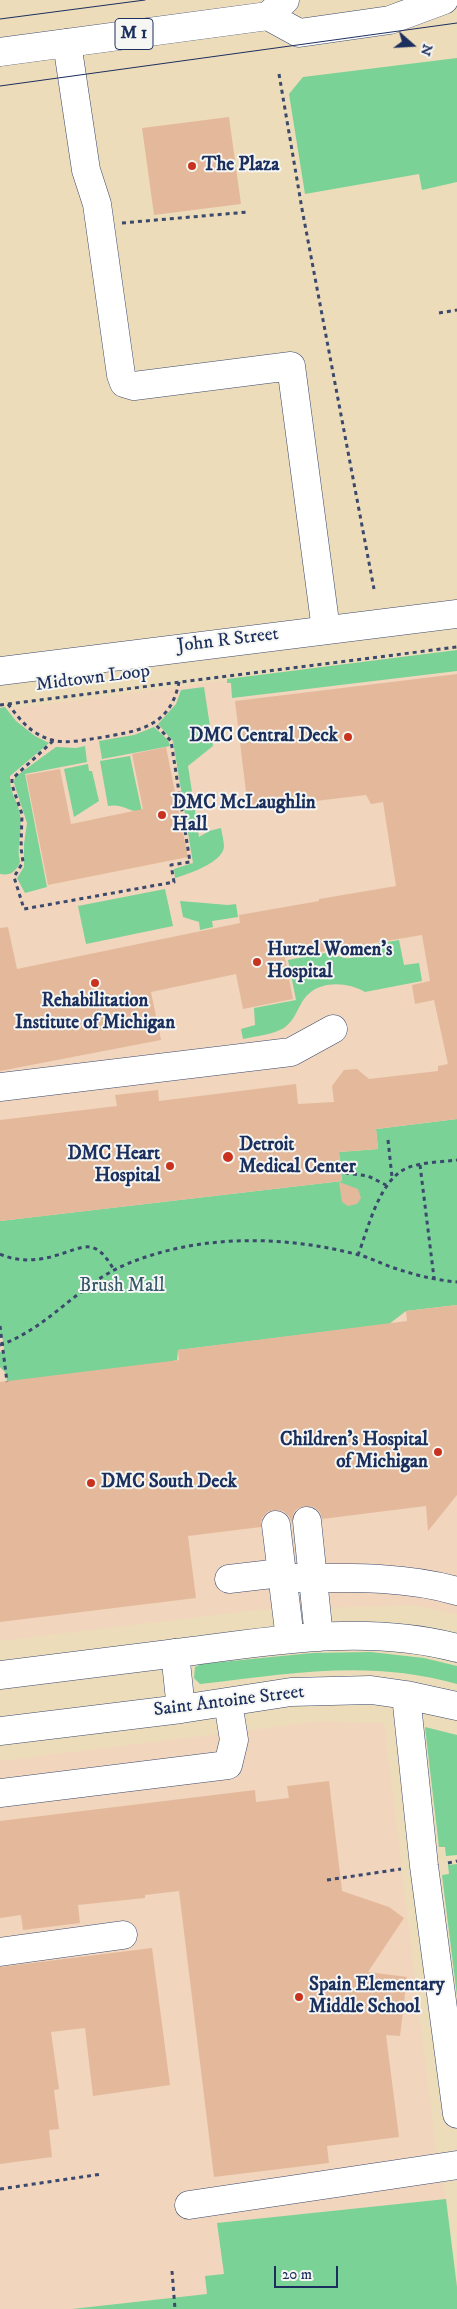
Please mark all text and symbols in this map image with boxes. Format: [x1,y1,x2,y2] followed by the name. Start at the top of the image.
[115,18,153,50] road number: M 1
[387,20,437,70] north arrow
[416,42,437,58] text: N
[202,155,279,177] place label: The Plaza
[186,160,198,172] marker: The Plaza
[176,623,280,659] street label: John R Street
[35,661,151,697] street label: Midtown Loop
[189,726,338,748] place label: DMC Central Deck
[342,731,354,743] marker: DMC Central Deck
[172,793,316,837] place label: DMC McLaughlin Hall
[156,809,168,821] marker: DMC McLaughlin Hall
[267,940,392,984] place label: Hutzel Women's Hospital
[251,956,263,968] marker: Hutzel Women's Hospital
[89,977,101,989] marker: Rehabilitation Institute of Michigan
[15,991,175,1035] place label: Rehabilitation Institute of Michigan
[239,1135,356,1179] place label: Detroit Medical Center
[67,1144,160,1188] place label: DMC Heart Hospital
[221,1150,235,1164] marker: Detroit Medical Center
[164,1160,176,1172] marker: DMC Heart Hospital
[79,1276,165,1298] park label: Brush Mall
[280,1430,428,1474] place label: Children's Hospital of Michigan
[432,1446,444,1458] marker: Children's Hospital of Michigan
[101,1472,237,1494] place label: DMC South Deck
[85,1477,97,1489] marker: DMC South Deck
[152,1681,306,1723] street label: Saint Antoine Street
[309,1975,445,2019] place label: Spain Elementary Middle School
[293,1991,305,2003] marker: Spain Elementary Middle School
[277,2256,341,2288] scale bar
[282,2265,312,2284] text: 20 m

